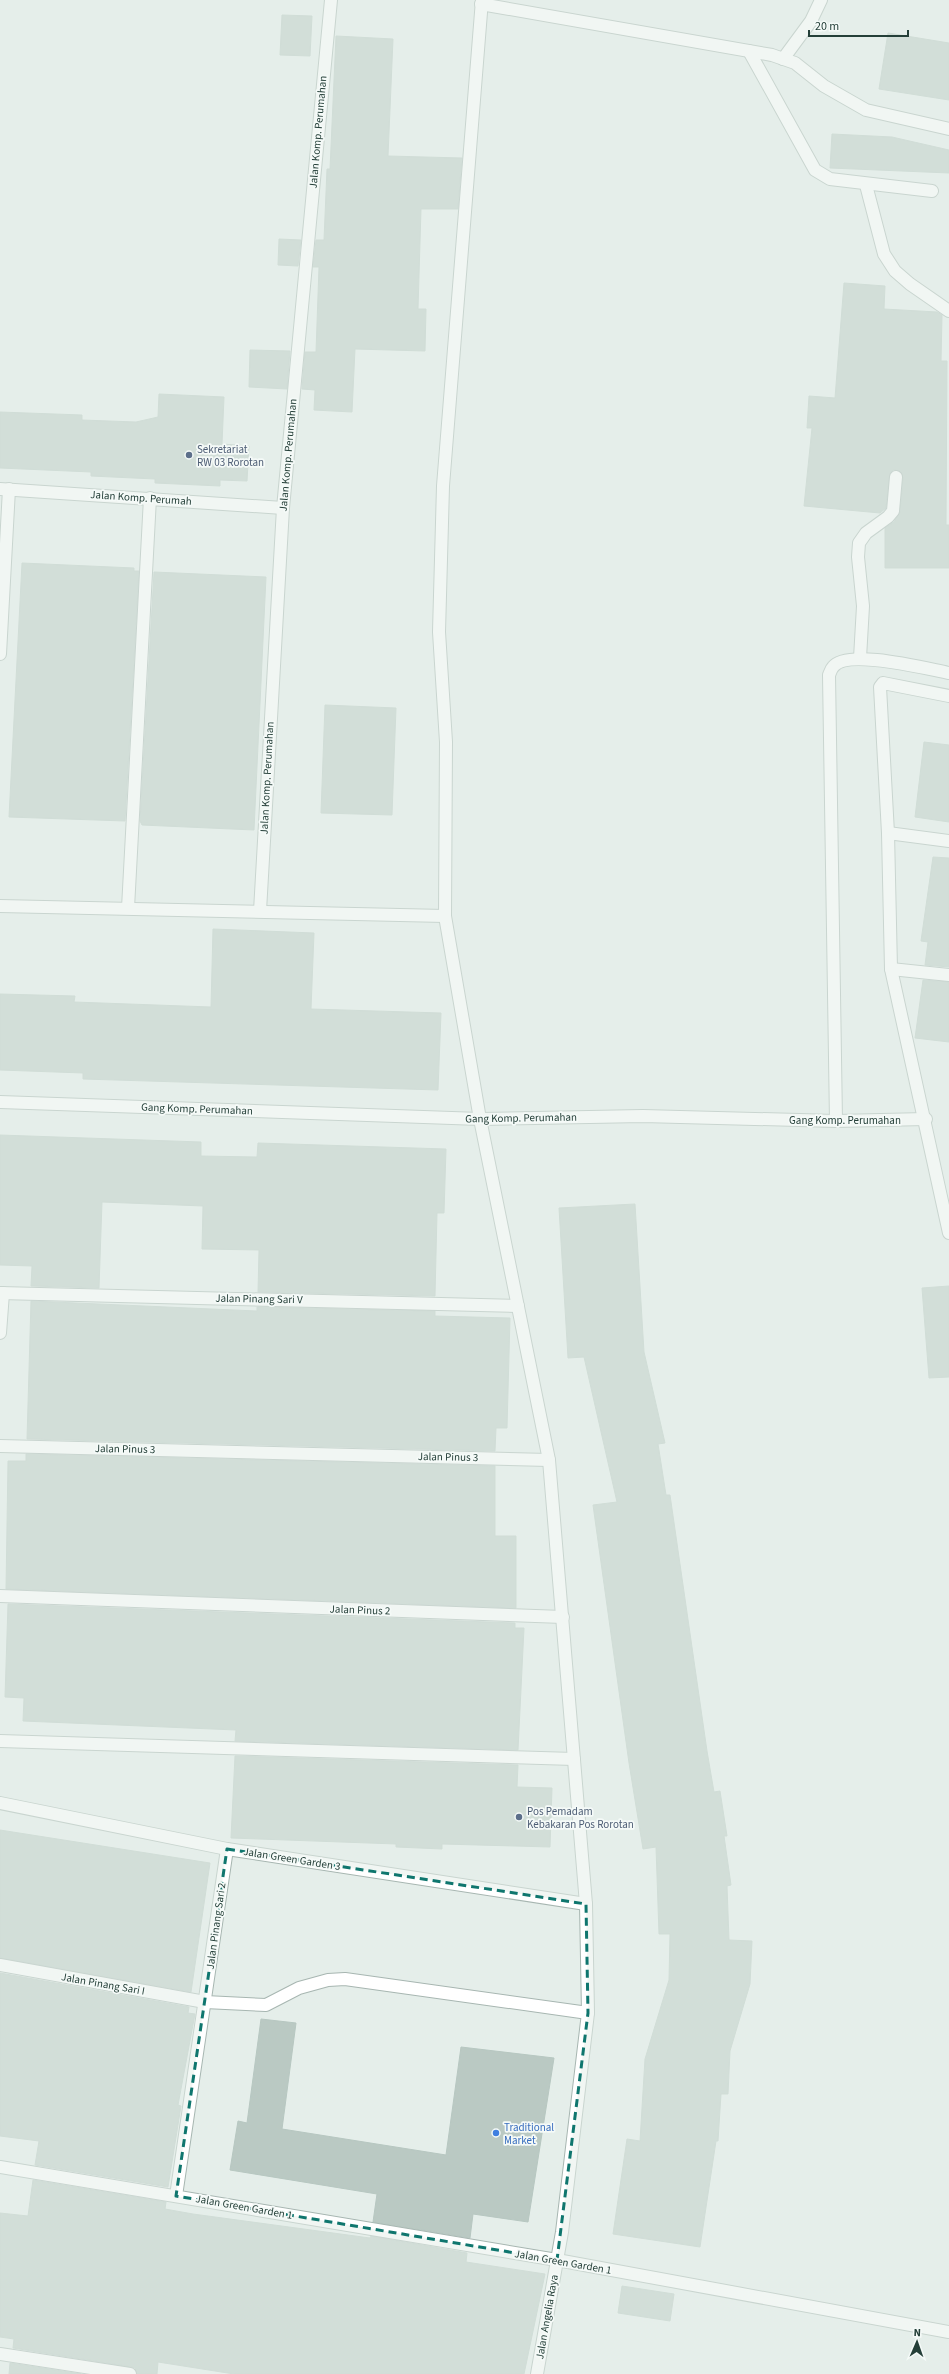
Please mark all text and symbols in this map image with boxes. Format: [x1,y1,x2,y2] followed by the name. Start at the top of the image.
[809,12,908,38] scale bar
[815,18,839,35] text: 20 m
[306,75,330,189] street label: Jalan Komp. Perumahan
[276,398,300,512] street label: Jalan Komp. Perumahan
[197,442,264,470] place label: Sekretariat RW 03 Rorotan
[184,450,194,460] marker: Sekretariat RW 03 Rorotan
[90,487,192,509] street label: Jalan Komp. Perumah
[257,721,277,835] street label: Jalan Komp. Perumahan
[141,1100,253,1118] street label: Gang Komp. Perumahan
[465,1110,577,1126] street label: Gang Komp. Perumahan
[789,1113,901,1128] street label: Gang Komp. Perumahan
[215,1291,303,1307] street label: Jalan Pinang Sari V
[95,1441,155,1457] street label: Jalan Pinus 3
[418,1449,478,1465] street label: Jalan Pinus 3
[329,1601,391,1619] street label: Jalan Pinus 2
[527,1804,634,1832] place label: Pos Pemadam Kebakaran Pos Rorotan
[514,1812,524,1822] marker: Pos Pemadam Kebakaran Pos Rorotan
[242,1844,342,1874] street label: Jalan Green Garden 3
[203,1882,229,1970] street label: Jalan Pinang Sari 2
[60,1969,146,1999] street label: Jalan Pinang Sari I
[504,2120,554,2148] place label: Traditional Market
[491,2128,501,2138] marker: Traditional Market
[194,2191,294,2223] street label: Jalan Green Garden 1
[513,2246,613,2278] street label: Jalan Green Garden 1
[532,2273,562,2361] street label: Jalan Angelia Raya
[897,2322,937,2362] north arrow
[913,2325,921,2340] text: N

